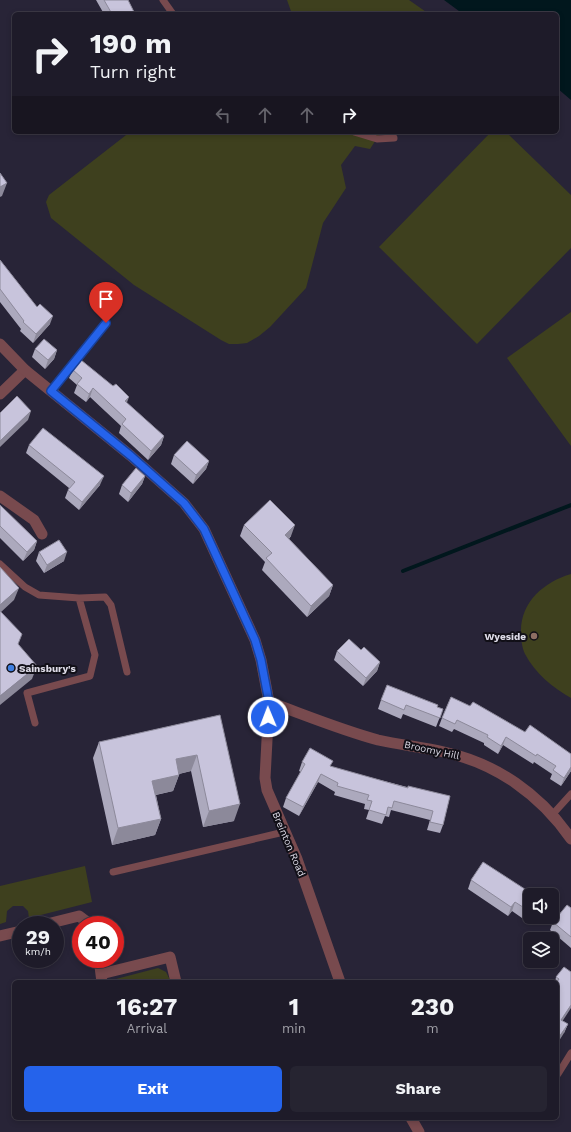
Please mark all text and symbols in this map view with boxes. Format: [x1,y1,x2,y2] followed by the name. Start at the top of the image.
[90,27,172,60] text: 190 m
[24,28,76,80] icon: right
[90,61,176,82] text: Turn right
[212,104,234,126] icon: left
[254,104,276,126] icon: ahead
[296,104,318,126] icon: ahead
[338,104,360,126] icon: right
[89,282,123,323] pin
[95,288,117,310] icon: arrive
[485,631,526,642] place label: Wyeside
[529,631,539,641] marker: Wyeside
[6,663,16,673] marker: Sainsbury's
[19,663,76,674] place label: Sainsbury's
[247,696,289,738] position arrow
[403,739,461,761] street label: Broomy Hill
[270,810,308,878] street label: Breinton Road
[523,888,559,968] map controls
[523,888,559,924] button: sound
[72,916,124,968] speed limit sign: 40
[26,925,50,949] text: 29
[523,932,559,968] button: layers
[25,946,51,957] text: km/h
[117,993,177,1021] text: 16:27
[289,993,299,1021] text: 1
[410,993,454,1021] text: 230
[127,1021,167,1036] text: Arrival
[282,1021,306,1036] text: min
[426,1021,439,1036] text: m
[24,1066,282,1112] button: Exit
[290,1066,547,1112] button: Share

